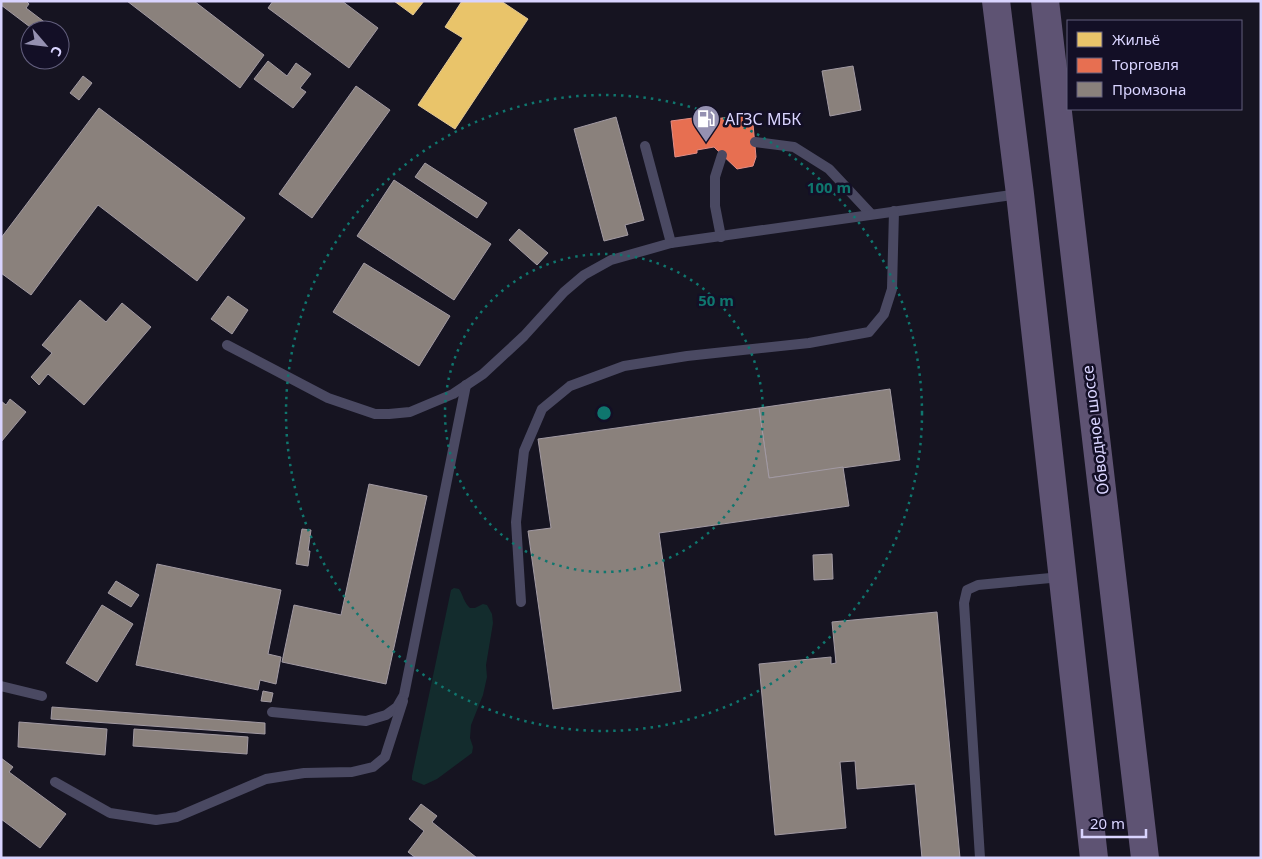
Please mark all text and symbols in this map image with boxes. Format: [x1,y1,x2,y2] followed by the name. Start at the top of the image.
[20,20,70,70] north arrow
[1067,20,1242,110] legend
[1112,29,1160,49] text: Жильё
[46,43,67,60] text: С
[1112,54,1179,74] text: Торговля
[1112,79,1186,99] text: Промзона
[691,104,721,143] fuel station icon: АГЗС МБК
[725,108,801,130] place label: АГЗС МБК
[807,177,851,197] text: 100 m
[698,290,734,310] text: 50 m
[1076,364,1114,496] street label: Обводное шоссе
[595,404,613,422] centre of rings
[1082,806,1146,838] scale bar
[1090,813,1125,833] text: 20 m

